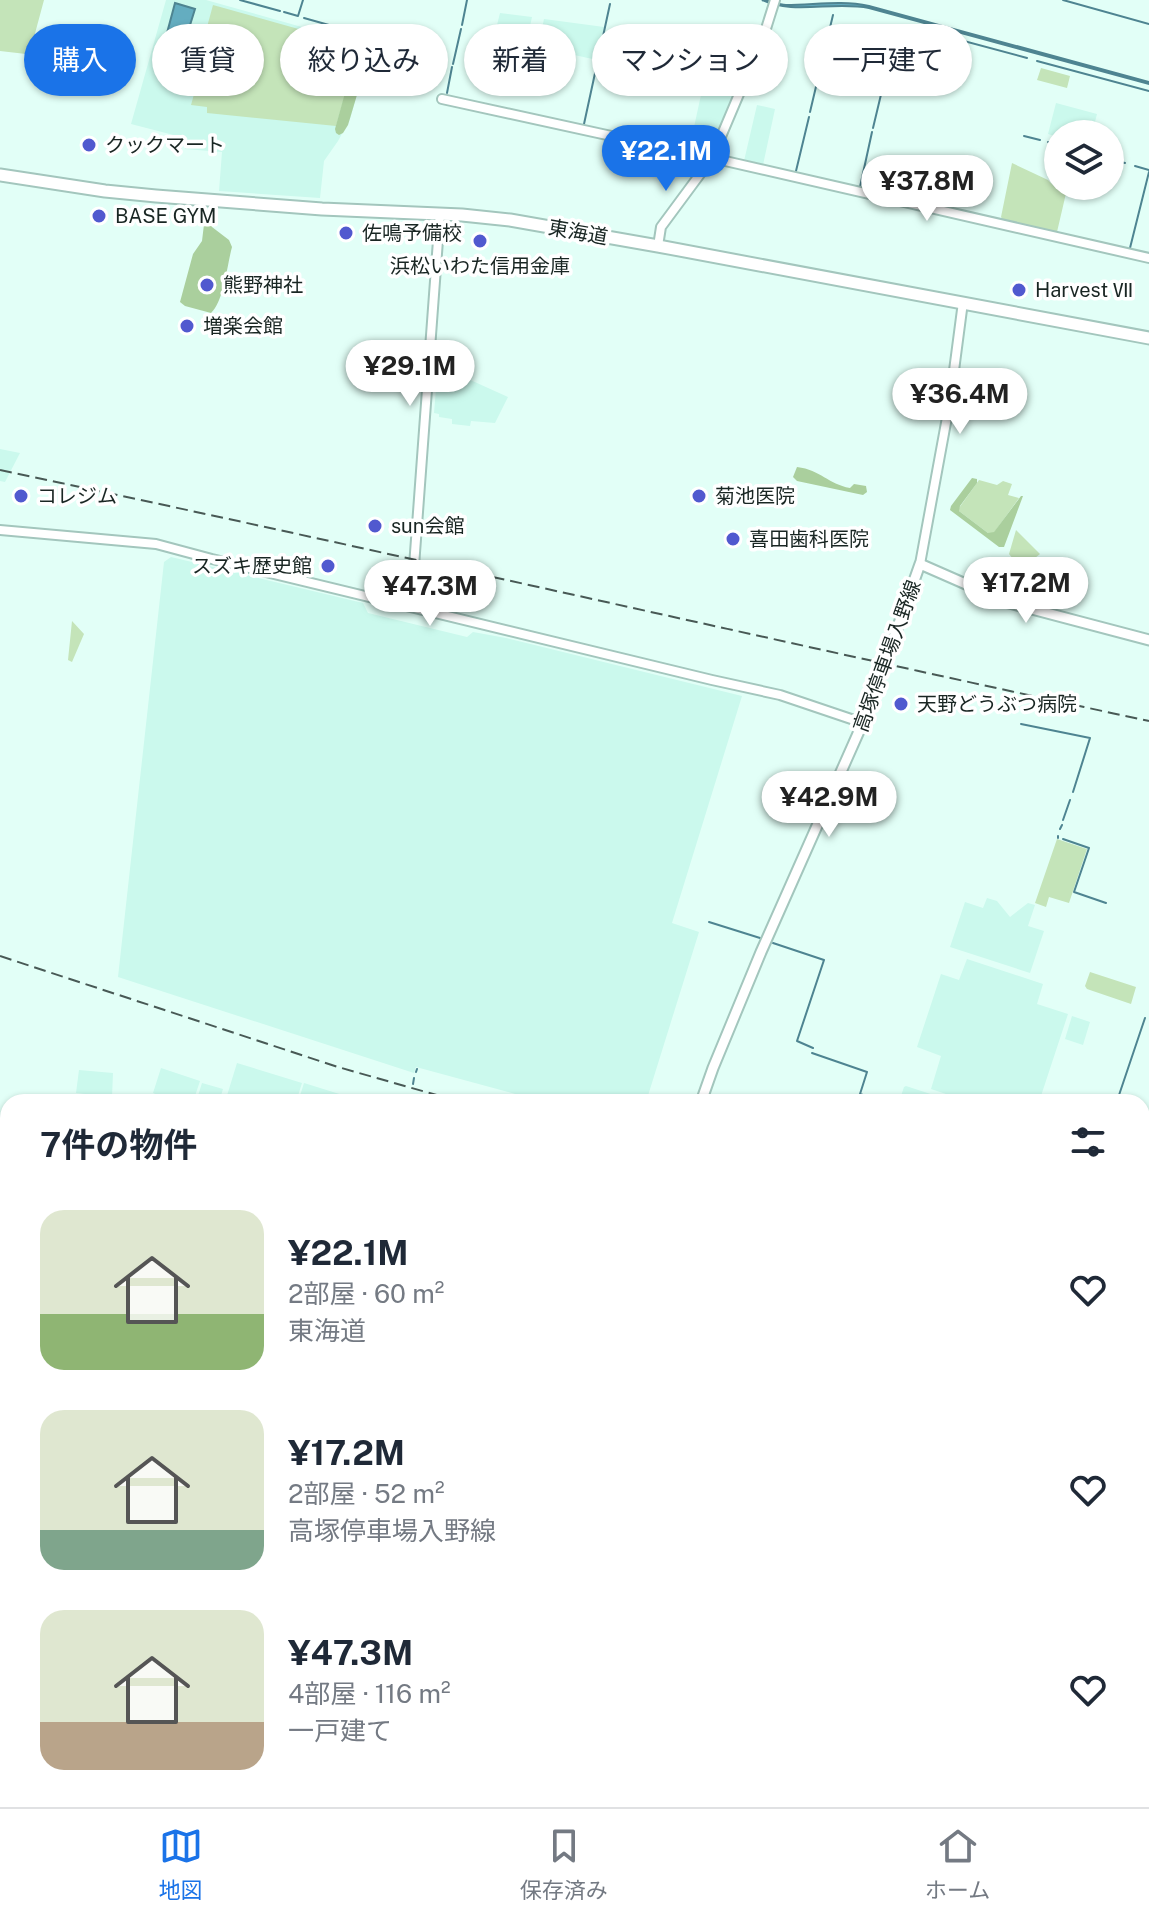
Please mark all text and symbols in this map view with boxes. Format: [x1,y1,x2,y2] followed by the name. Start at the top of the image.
[24,24,136,96] chip: 購入
[152,24,264,96] chip: 賃貸
[280,24,448,96] chip: 絞り込み
[464,24,576,96] chip: 新着
[592,24,788,96] chip: マンション
[804,24,972,96] chip: 一戸建て
[1044,120,1124,200] map controls
[1044,120,1124,200] button: layers
[601,125,731,193] pin: ¥22.1M
[105,133,225,157] place label: クックマート
[620,135,712,166] text: ¥22.1M
[80,136,98,154] marker: クックマート
[862,155,992,223] pin: ¥37.8M
[879,165,975,196] text: ¥37.8M
[115,204,217,228] place label: BASE GYM
[90,207,108,225] marker: BASE GYM
[546,215,610,249] street label: 東海道
[362,221,462,245] place label: 佐鳴予備校
[337,224,355,242] marker: 佐鳴予備校
[471,232,489,250] marker: 浜松いわた信用金庫
[390,254,570,278] place label: 浜松いわた信用金庫
[223,273,303,297] place label: 熊野神社
[198,276,216,294] marker: 熊野神社
[1035,278,1133,302] place label: Harvest Ⅶ
[1010,281,1028,299] marker: Harvest Ⅶ
[203,314,283,338] place label: 増楽会館
[178,317,196,335] marker: 増楽会館
[345,340,475,408] pin: ¥29.1M
[364,350,456,381] text: ¥29.1M
[895,368,1025,436] pin: ¥36.4M
[910,378,1010,409] text: ¥36.4M
[37,484,117,508] place label: コレジム
[715,484,795,508] place label: 菊池医院
[12,487,30,505] marker: コレジム
[690,487,708,505] marker: 菊池医院
[391,514,464,538] place label: sun会館
[366,517,384,535] marker: sun会館
[749,527,869,551] place label: 喜田歯科医院
[724,530,742,548] marker: 喜田歯科医院
[192,554,312,578] place label: スズキ歴史館
[319,557,337,575] marker: スズキ歴史館
[961,557,1091,625] pin: ¥17.2M
[365,560,495,628] pin: ¥47.3M
[981,567,1071,598] text: ¥17.2M
[382,570,478,601] text: ¥47.3M
[848,577,926,735] street label: 高塚停車場入野線
[917,692,1077,716] place label: 天野どうぶつ病院
[892,695,910,713] marker: 天野どうぶつ病院
[764,771,894,839] pin: ¥42.9M
[780,781,878,812] text: ¥42.9M
[1066,1120,1110,1164] icon: filters
[40,1125,197,1165] text: 7件の物件
[288,1233,409,1273] text: ¥22.1M
[104,1242,200,1338] icon: home
[1066,1268,1110,1312] icon: heart
[288,1278,444,1309] text: 2部屋 · 60 m²
[288,1315,366,1346] text: 東海道
[288,1433,405,1473] text: ¥17.2M
[104,1442,200,1538] icon: home
[1066,1468,1110,1512] icon: heart
[288,1478,444,1509] text: 2部屋 · 52 m²
[288,1515,496,1546] text: 高塚停車場入野線
[288,1633,413,1673] text: ¥47.3M
[104,1642,200,1738] icon: home
[1066,1668,1110,1712] icon: heart
[288,1678,450,1709] text: 4部屋 · 116 m²
[288,1715,392,1746] text: 一戸建て
[159,1824,203,1904] tab: 地図
[520,1824,608,1904] tab: 保存済み
[925,1824,990,1904] tab: ホーム

